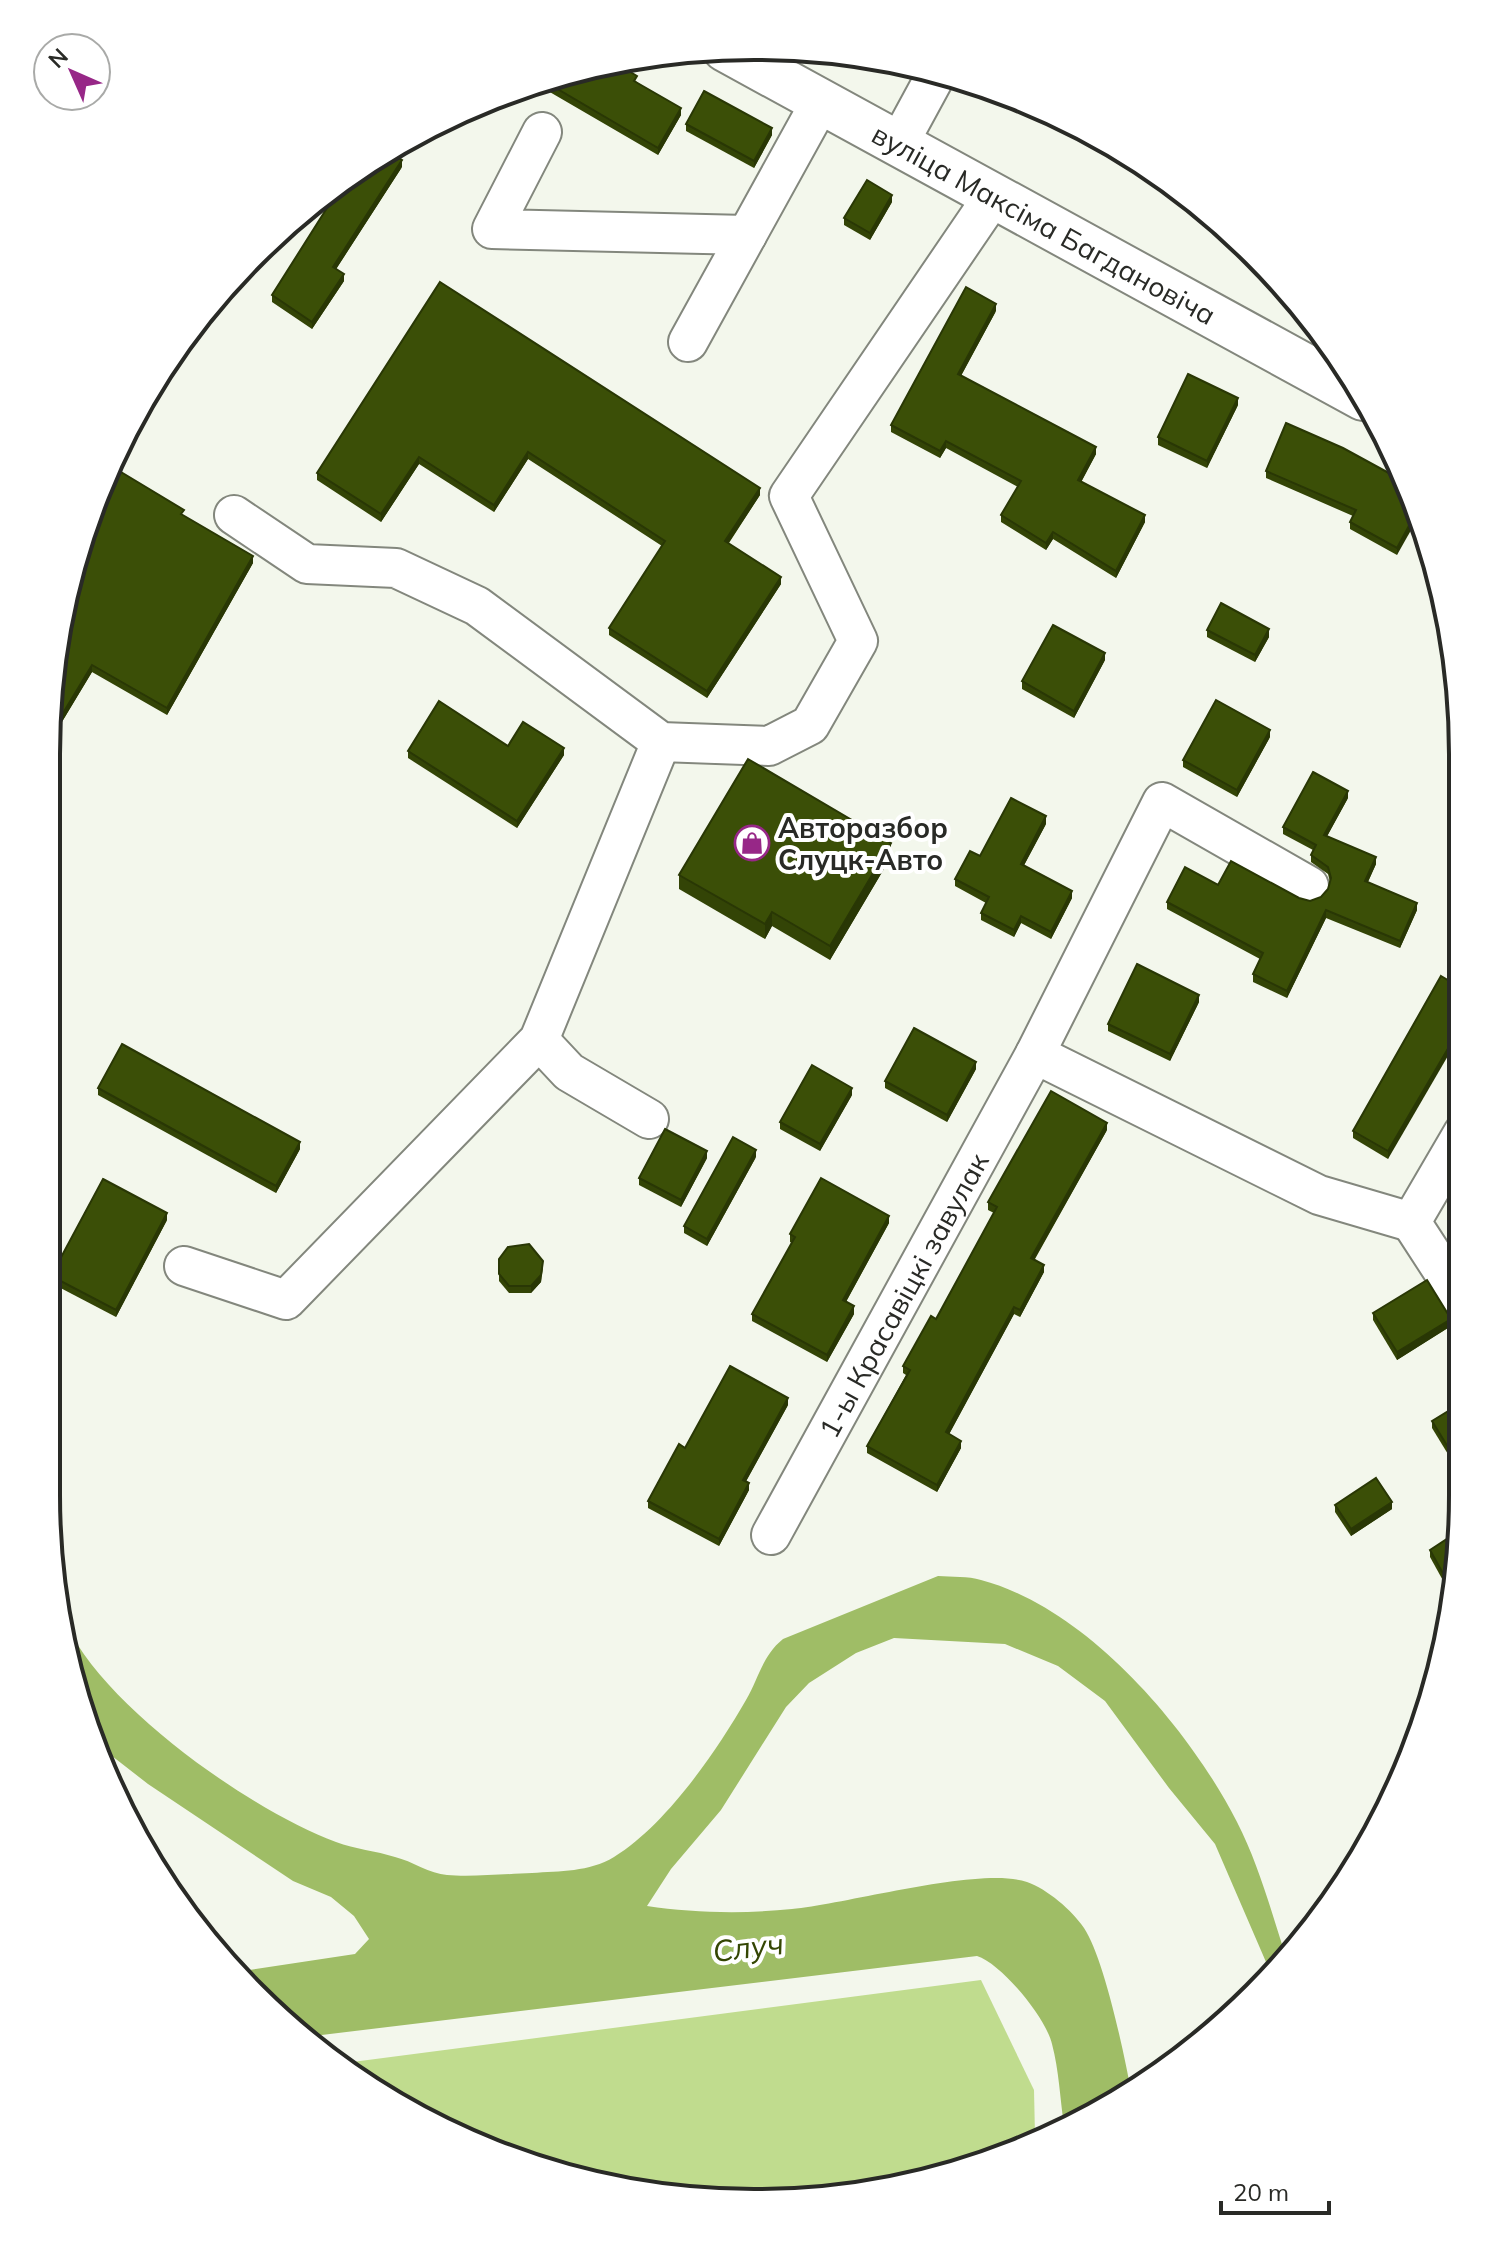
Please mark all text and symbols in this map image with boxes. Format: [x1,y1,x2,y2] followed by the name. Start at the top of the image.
[32,32,112,112] north arrow
[42,42,74,74] text: N
[866,116,1222,332] street label: вуліца Максіма Багдановіча
[778,810,948,877] place label: Авторазбор Слуцк-Авто
[733,824,771,862] shop icon: Авторазбор Слуцк-Авто
[811,1145,996,1443] street label: 1-ы Красавіцкі завулак
[710,1924,786,1970] water label: Случ
[1221,2165,1329,2215] scale bar
[1233,2177,1289,2207] text: 20 m

